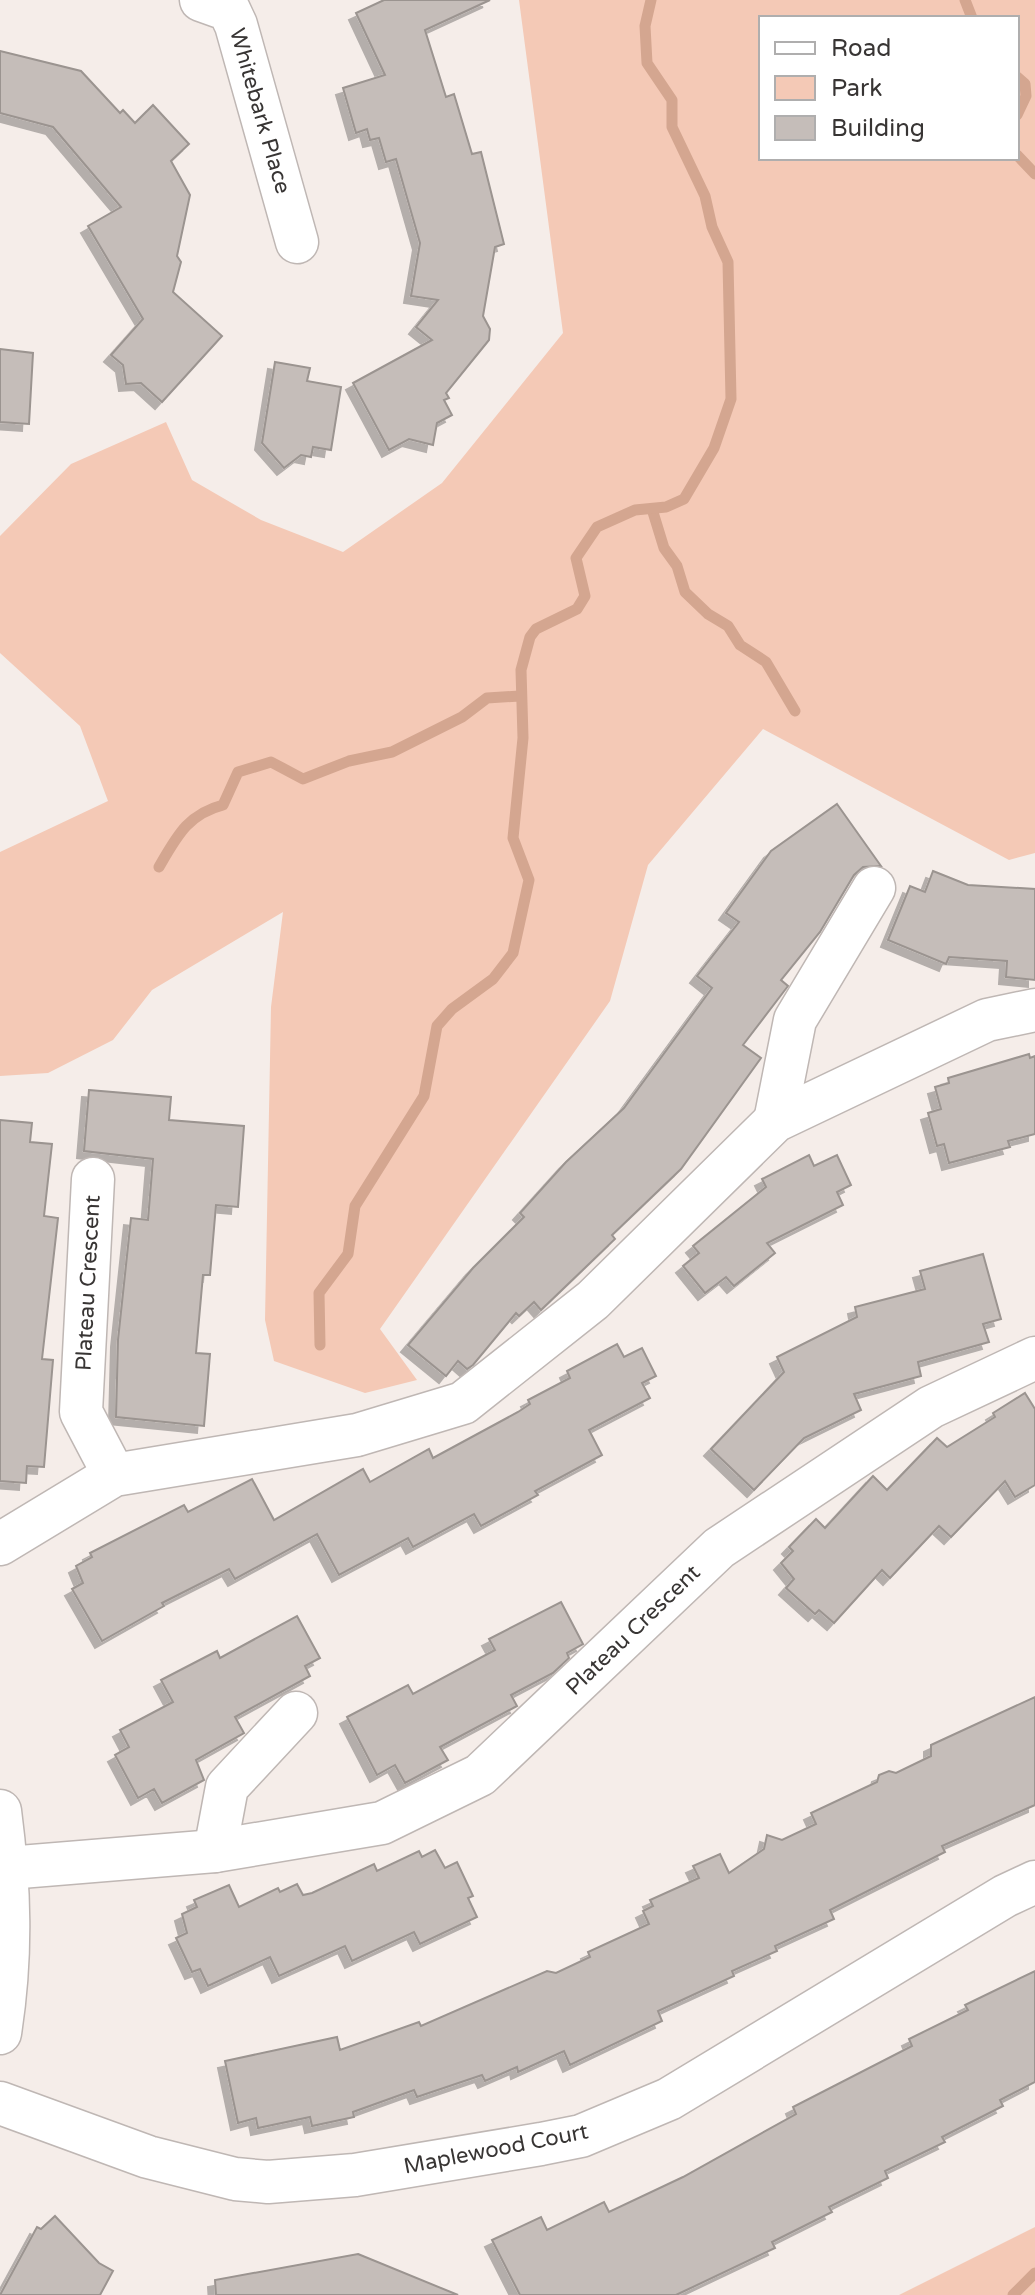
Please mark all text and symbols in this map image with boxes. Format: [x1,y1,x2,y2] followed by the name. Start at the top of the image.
[759,16,1019,160] legend
[224,25,296,197] street label: Whitebark Place
[831,34,891,63] text: Road
[831,74,882,103] text: Park
[831,114,925,143] text: Building
[70,1194,106,1372] street label: Plateau Crescent
[561,1559,705,1701] street label: Plateau Crescent
[401,2118,591,2180] street label: Maplewood Court

